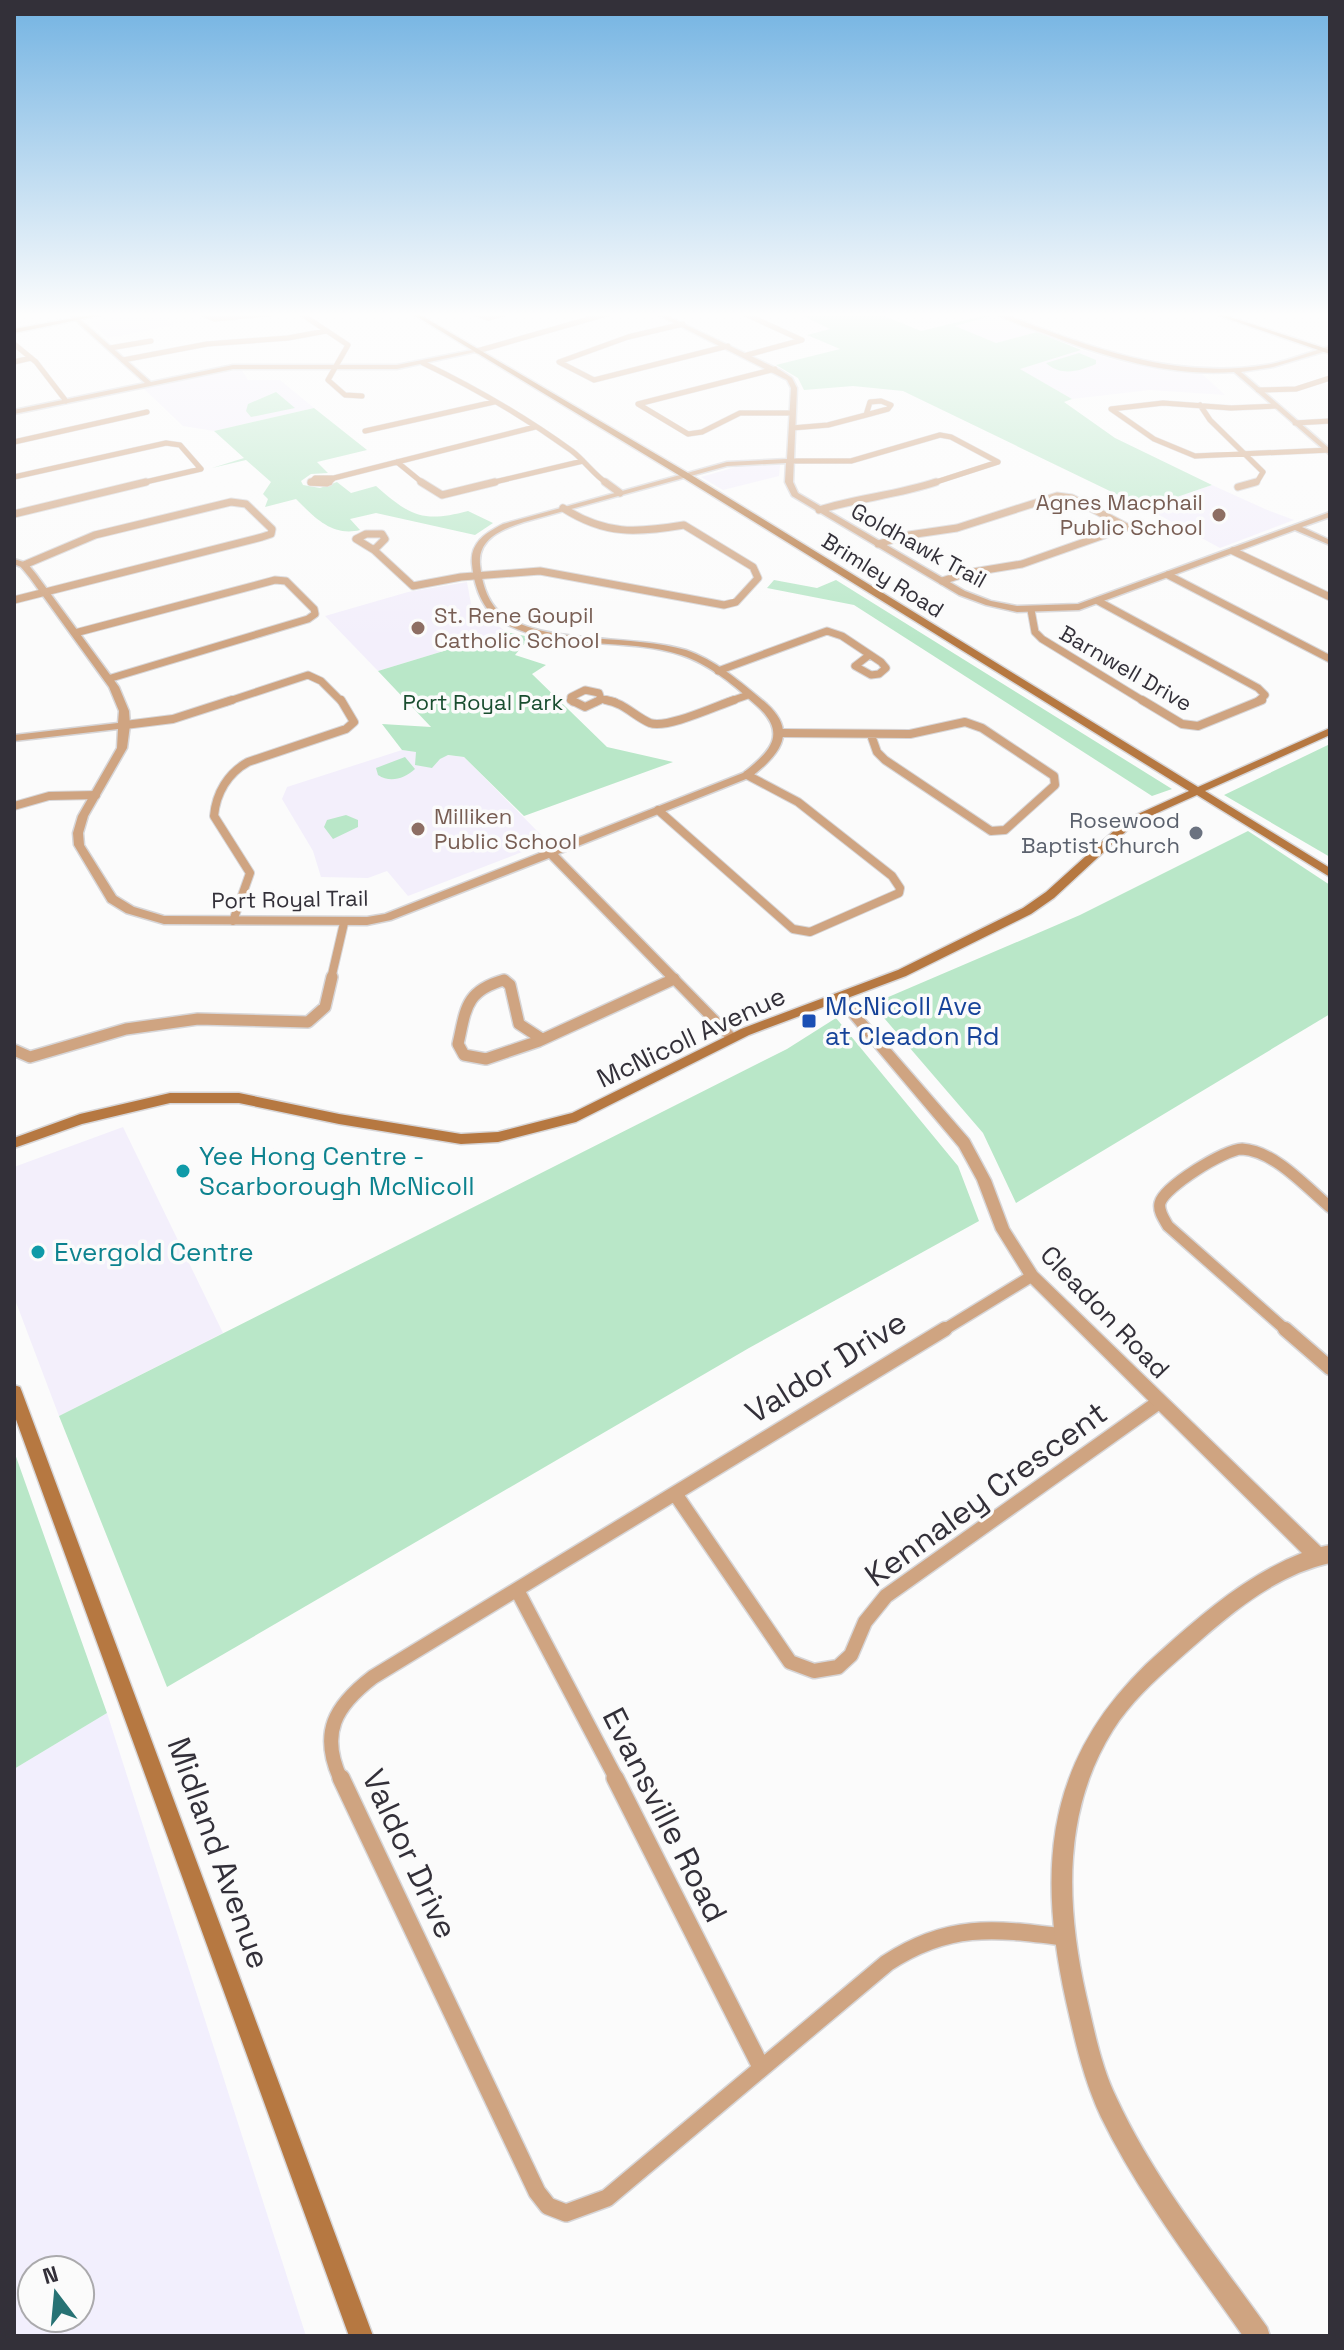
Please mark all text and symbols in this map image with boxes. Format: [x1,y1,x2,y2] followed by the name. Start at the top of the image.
[1036,488,1203,541] place label: Agnes Macphail Public School
[846,496,992,594] street label: Goldhawk Trail
[1210,506,1228,524] marker: Agnes Macphail Public School
[817,526,949,624] street label: Brimley Road
[434,601,600,654] place label: St. Rene Goupil Catholic School
[409,619,427,637] marker: St. Rene Goupil Catholic School
[1055,619,1197,717] street label: Barnwell Drive
[403,688,564,716] park label: Port Royal Park
[434,802,577,855] place label: Milliken Public School
[1021,806,1180,859] place label: Rosewood Baptist Church
[409,820,427,838] marker: Milliken Public School
[1187,824,1205,842] marker: Rosewood Baptist Church
[211,884,369,914] street label: Port Royal Trail
[591,978,791,1096] street label: McNicoll Avenue
[825,989,999,1053] place label: McNicoll Ave at Cleadon Rd
[800,1012,818,1030] marker: McNicoll Ave at Cleadon Rd
[199,1139,475,1203] place label: Yee Hong Centre - Scarborough McNicoll
[174,1162,192,1180] marker: Yee Hong Centre - Scarborough McNicoll
[54,1235,254,1269] place label: Evergold Centre
[1033,1238,1177,1386] street label: Cleadon Road
[29,1243,47,1261] marker: Evergold Centre
[738,1302,914,1432] street label: Valdor Drive
[857,1393,1115,1595] street label: Kennaley Crescent
[594,1701,736,1929] street label: Evansville Road
[159,1732,279,1974] street label: Midland Avenue
[353,1763,467,1945] street label: Valdor Drive
[16,2254,96,2334] north arrow
[40,2259,61,2290] text: N

